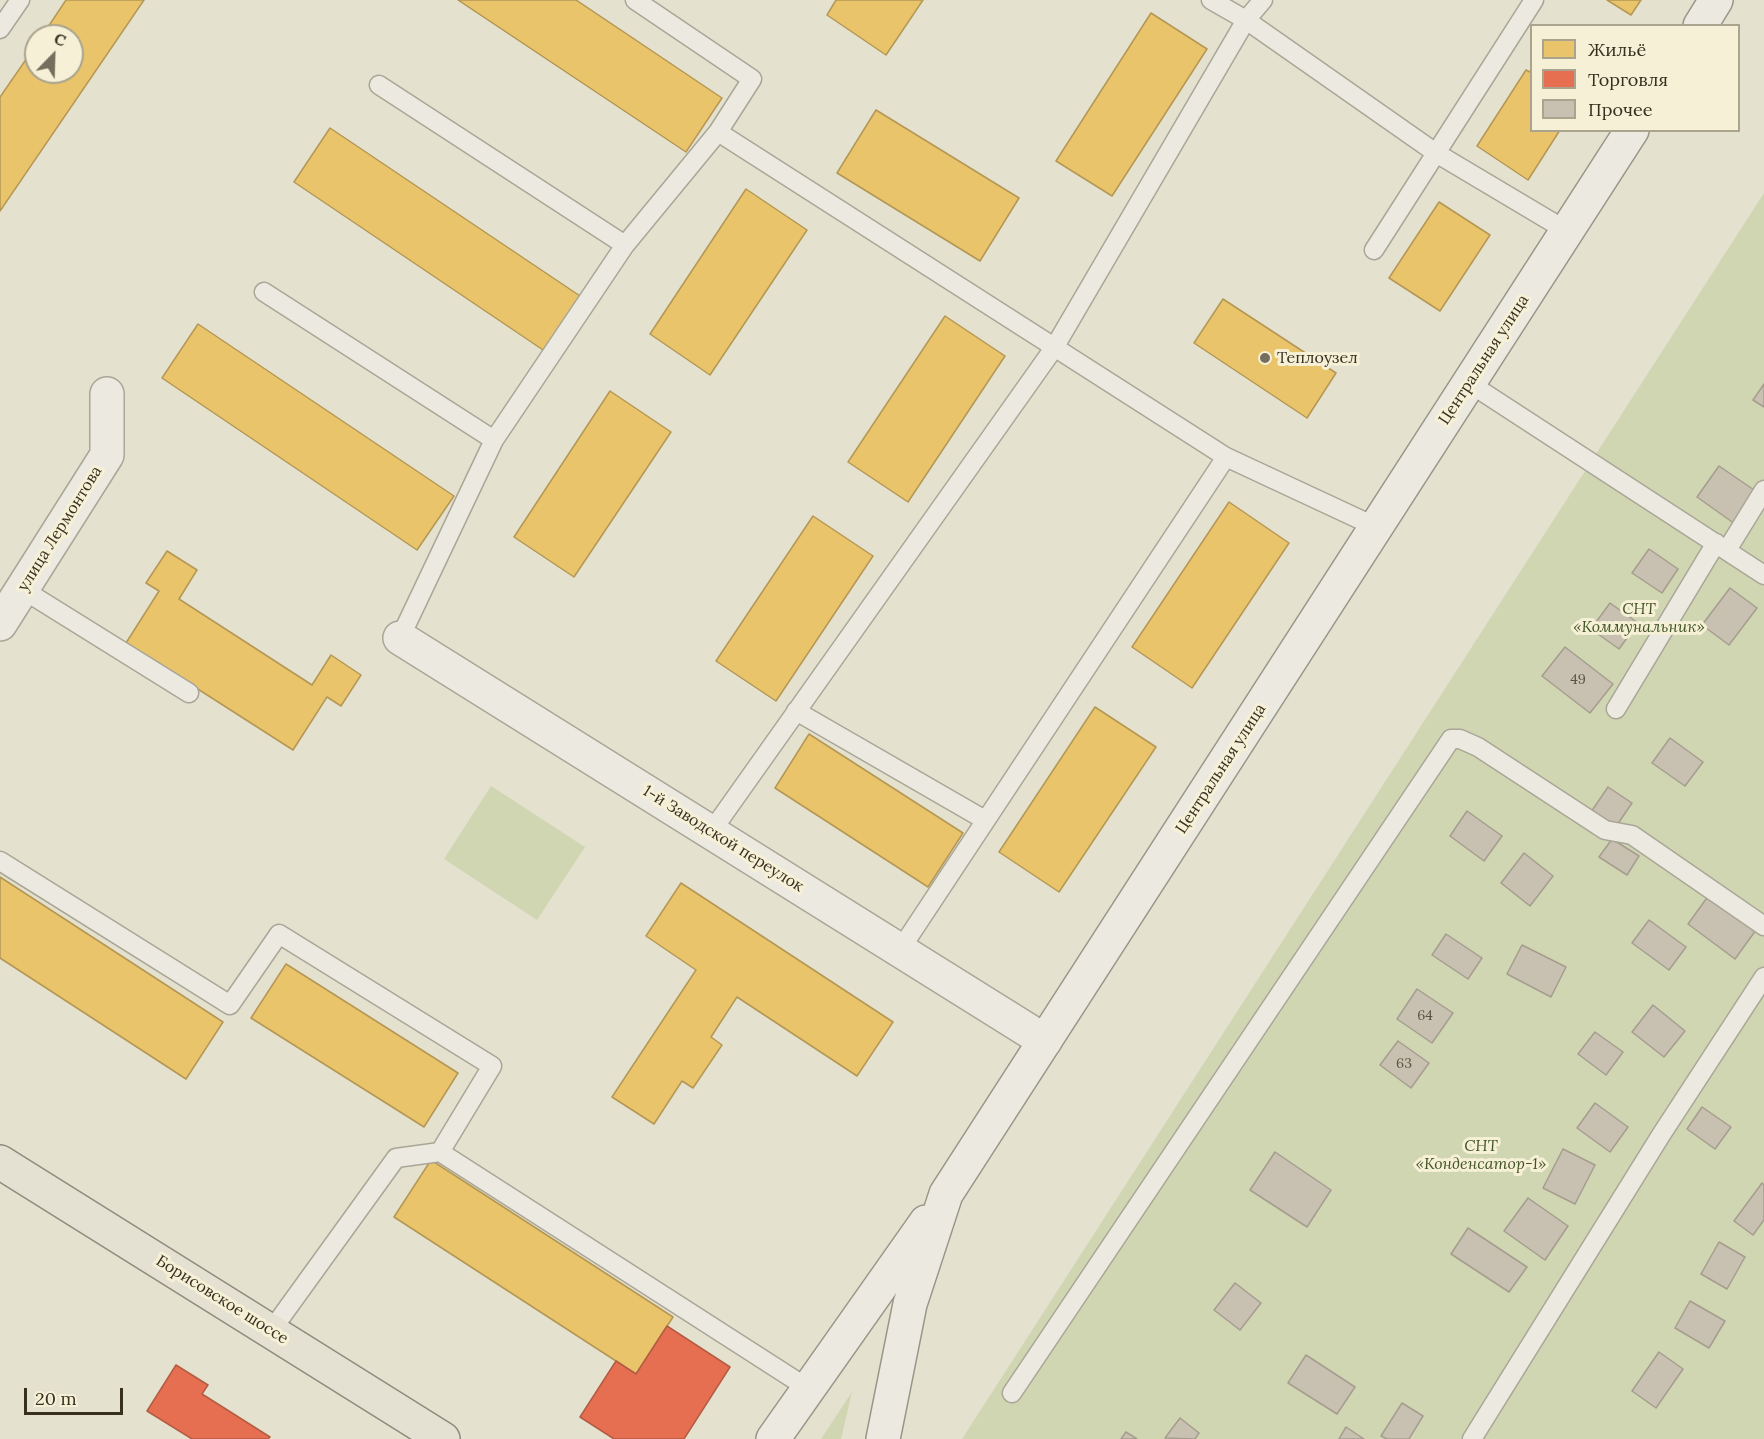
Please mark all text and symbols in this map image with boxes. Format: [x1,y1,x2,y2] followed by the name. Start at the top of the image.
[24,24,84,84] north arrow
[1530,24,1740,132] legend
[51,28,69,51] text: С
[1588,38,1646,61] text: Жильё
[1588,68,1668,91] text: Торговля
[1588,98,1652,121] text: Прочее
[1435,291,1533,429] street label: Центральная улица
[1277,348,1358,368] place label: Теплоузел
[1258,351,1272,365] marker: Теплоузел
[14,463,106,595] street label: улица Лермонтова
[1573,599,1705,637] park label: СНТ «Коммунальник»
[1570,672,1586,688] house number: 49
[1172,700,1270,838] street label: Центральная улица
[639,782,807,896] street label: 1-й Заводской переулок
[1417,1008,1433,1024] house number: 64
[1396,1056,1412,1072] house number: 63
[1416,1136,1546,1174] park label: СНТ «Конденсатор-1»
[152,1251,292,1349] street label: Борисовское шоссе
[27,1376,126,1414] scale bar
[35,1387,77,1410] text: 20 m

